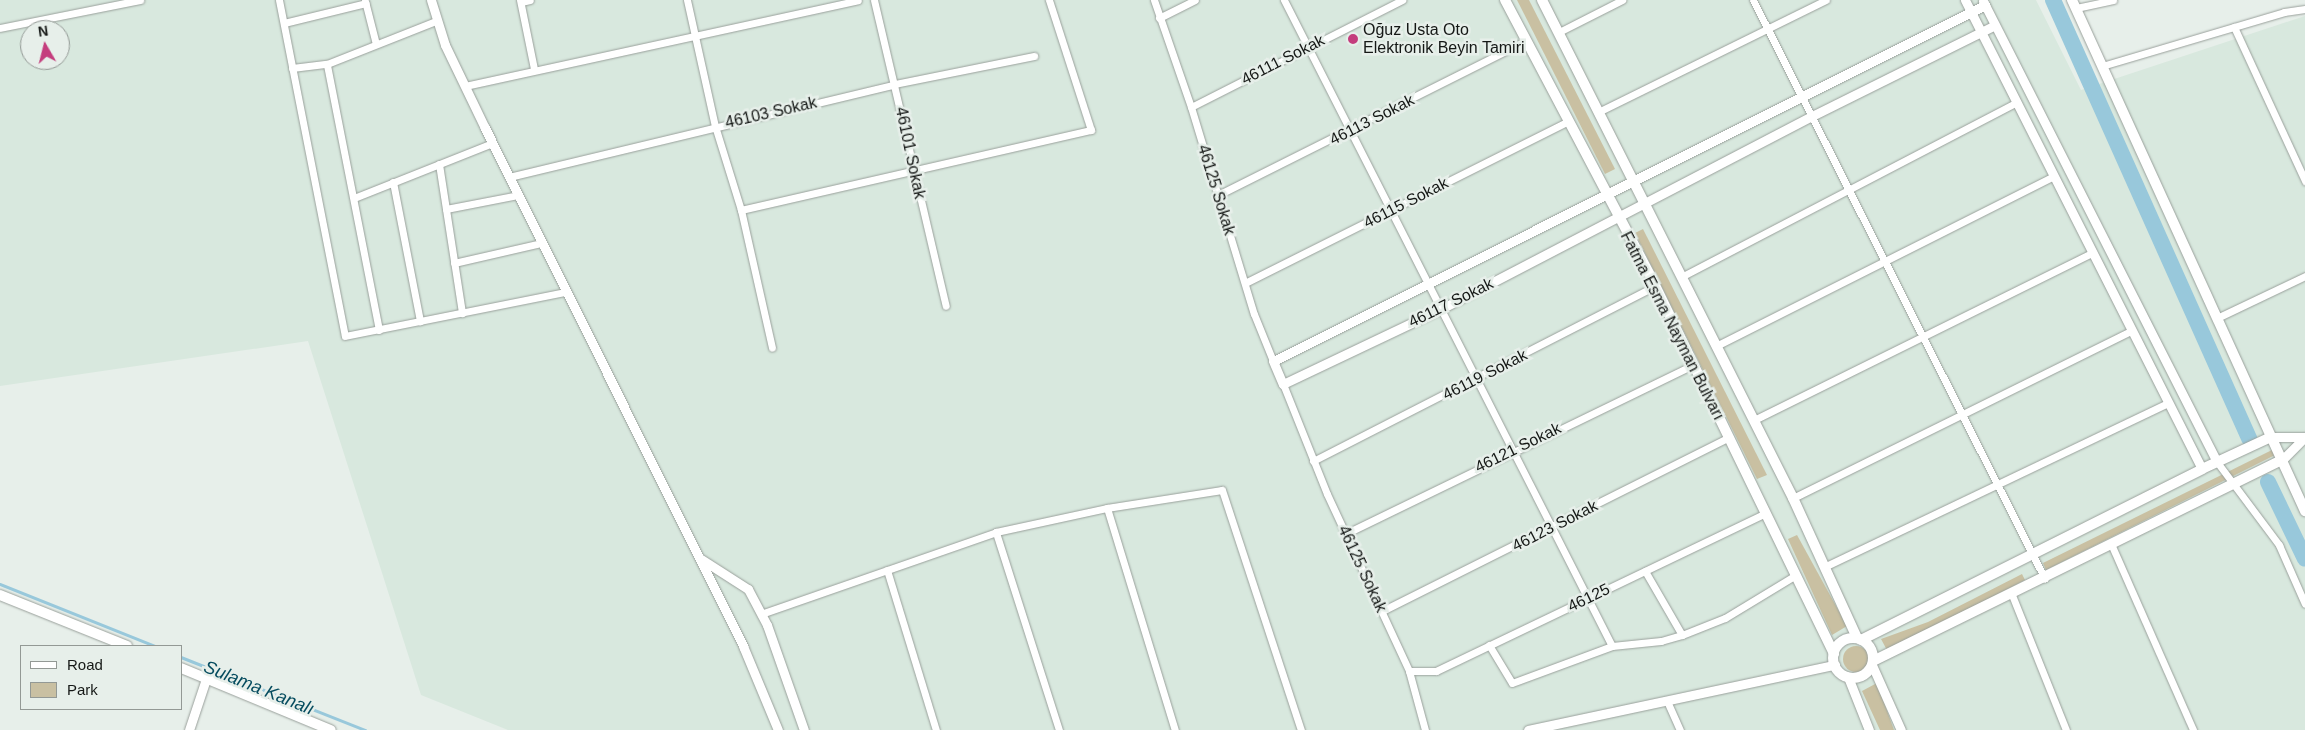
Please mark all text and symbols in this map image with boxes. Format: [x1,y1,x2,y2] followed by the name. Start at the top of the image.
[20,20,70,70] north arrow
[1363,20,1525,58] place label: Oğuz Usta Oto Elektronik Beyin Tamiri
[37,23,49,40] text: N
[1238,31,1328,89] street label: 46111 Sokak
[1347,33,1359,45] marker: Oğuz Usta Oto Elektronik Beyin Tamiri
[1327,91,1417,149] street label: 46113 Sokak
[723,93,819,133] street label: 46103 Sokak
[891,105,929,201] street label: 46101 Sokak
[1193,143,1239,237] street label: 46125 Sokak
[1361,174,1451,232] street label: 46115 Sokak
[1616,229,1728,423] street label: Fatma Esma Nayman Bulvarı
[1405,274,1497,332] street label: 46117 Sokak
[1440,346,1530,404] street label: 46119 Sokak
[1472,419,1564,477] street label: 46121 Sokak
[1509,496,1601,556] street label: 46123 Sokak
[1334,523,1390,615] street label: 46125 Sokak
[1565,580,1613,616] street label: 46125
[20,645,182,710] legend
[67,656,103,673] text: Road
[201,656,317,720] water label: Sulama Kanalı
[67,681,98,698] text: Park

